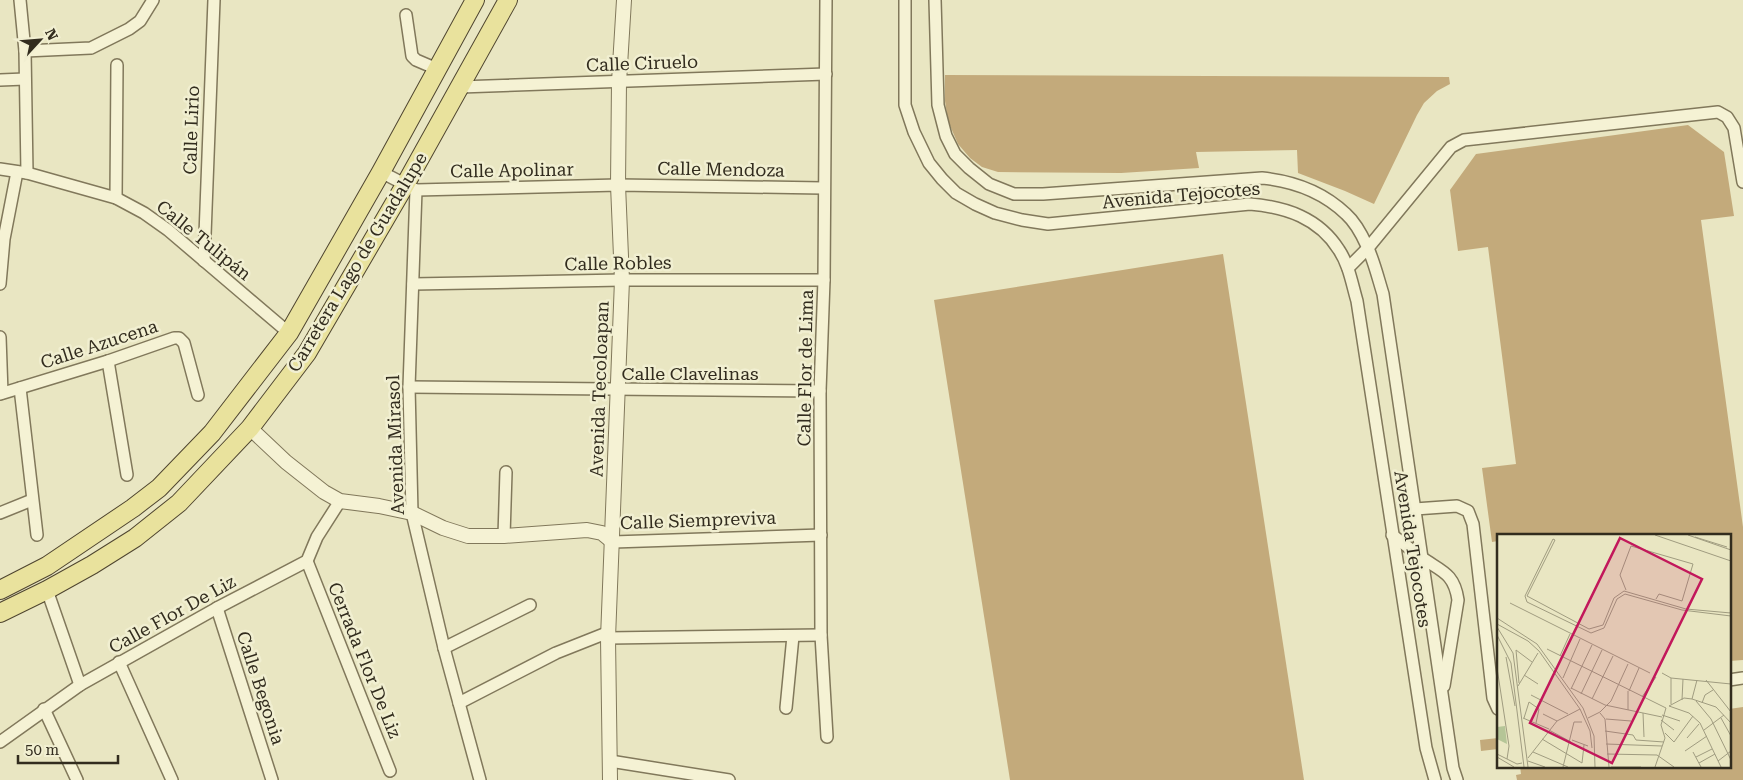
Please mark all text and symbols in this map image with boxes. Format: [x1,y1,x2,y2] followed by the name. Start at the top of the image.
[15,15,65,65] north arrow
[42,26,61,43] text: N
[586,51,698,75] street label: Calle Ciruelo
[179,85,203,175] street label: Calle Lirio
[283,148,431,376] street label: Carretera Lago de Guadalupe
[657,157,785,181] street label: Calle Mendoza
[450,158,574,182] street label: Calle Apolinar
[1101,178,1261,212] street label: Avenida Tejocotes
[152,195,256,285] street label: Calle Tulipán
[564,252,672,274] street label: Calle Robles
[793,289,817,446] street label: Calle Flor de Lima
[585,300,613,477] street label: Avenida Tecoloapan
[38,315,160,373] street label: Calle Azucena
[622,363,758,384] street label: Calle Clavelinas
[382,374,408,515] street label: Avenida Mirasol
[1390,469,1436,629] street label: Avenida Tejocotes
[620,507,777,533] street label: Calle Siempreviva
[1497,534,1730,768] inset map
[105,570,239,657] street label: Calle Flor De Liz
[324,579,406,741] street label: Cerrada Flor De Liz
[233,629,289,748] street label: Calle Begonia
[18,732,118,764] scale bar
[25,741,60,759] text: 50 m

